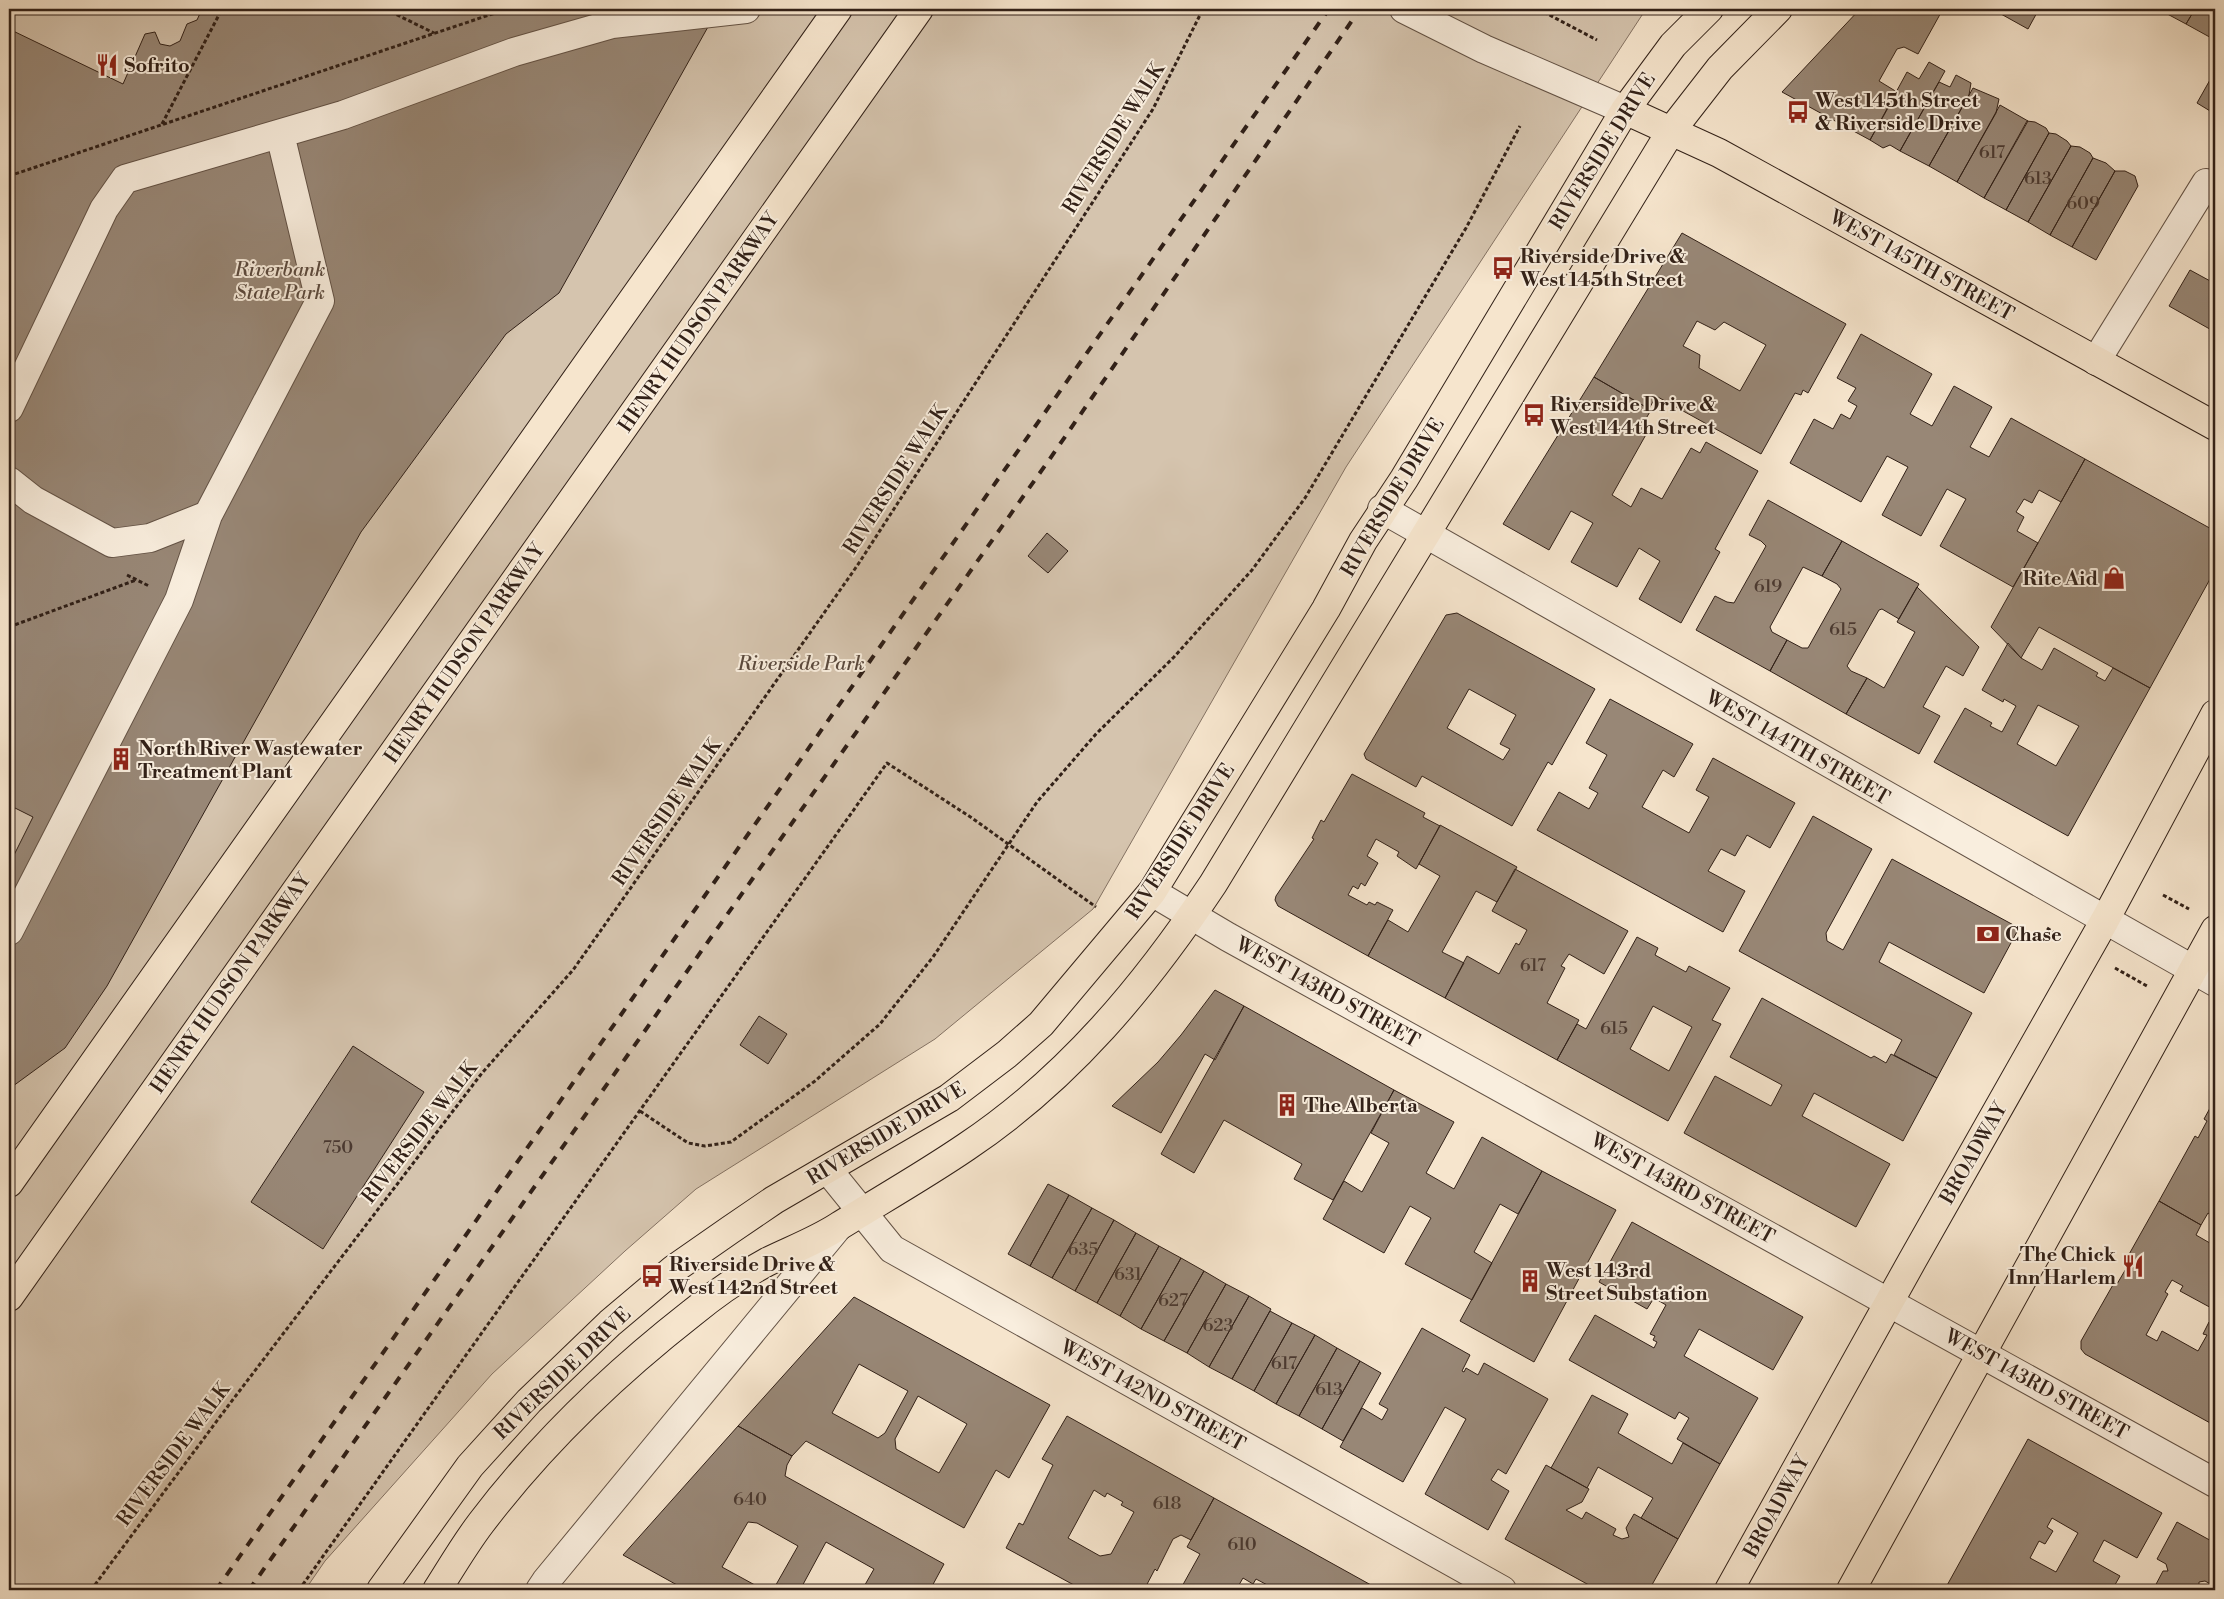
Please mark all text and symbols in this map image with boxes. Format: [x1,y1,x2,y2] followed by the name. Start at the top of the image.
[94,52,120,78] restaurant icon: Sofrito
[124,54,190,79] place label: Sofrito
[1058,57,1172,219] street label: RIVERSIDE WALK
[1545,68,1662,235] street label: RIVERSIDE DRIVE
[1814,89,1981,137] place label: West 145th Street & Riverside Drive
[1785,99,1811,125] bus stop icon: West 145th Street & Riverside Drive
[1979,141,2005,164] house number: 617
[2024,167,2052,190] house number: 613
[2066,192,2100,215] house number: 609
[1824,205,2018,327] street label: WEST 145TH STREET
[614,207,785,438] street label: HENRY HUDSON PARKWAY
[1519,245,1686,293] place label: Riverside Drive & West 145th Street
[1490,255,1516,281] bus stop icon: Riverside Drive & West 145th Street
[234,258,325,306] park label: Riverbank State Park
[1549,393,1716,441] place label: Riverside Drive & West 144th Street
[838,399,955,559] street label: RIVERSIDE WALK
[1521,402,1547,428] bus stop icon: Riverside Drive & West 144th Street
[1336,414,1451,582] street label: RIVERSIDE DRIVE
[380,538,551,769] street label: HENRY HUDSON PARKWAY
[2101,565,2127,591] shop icon: Rite Aid
[2023,567,2098,592] place label: Rite Aid
[1754,575,1782,598] house number: 619
[1829,618,1857,641] house number: 615
[736,652,865,677] park label: Riverside Park
[1700,685,1894,811] street label: WEST 144TH STREET
[607,733,728,891] street label: RIVERSIDE WALK
[138,737,363,785] place label: North River Wastewater Treatment Plant
[108,746,134,772] building icon: North River Wastewater Treatment Plant
[1122,759,1241,924] street label: RIVERSIDE DRIVE
[146,868,317,1099] street label: HENRY HUDSON PARKWAY
[1975,921,2001,947] bank icon: Chase
[2005,923,2062,948] place label: Chase
[1230,932,1424,1054] street label: WEST 143RD STREET
[1520,954,1546,977] house number: 617
[1600,1017,1628,1040] house number: 615
[357,1056,484,1209] street label: RIVERSIDE WALK
[803,1077,971,1192] street label: RIVERSIDE DRIVE
[1274,1092,1300,1118] building icon: The Alberta
[1304,1094,1418,1119] place label: The Alberta
[1935,1098,2014,1210] street label: BROADWAY
[1585,1128,1779,1250] street label: WEST 143RD STREET
[323,1136,353,1159] house number: 750
[1068,1238,1098,1261] house number: 635
[2008,1243,2117,1291] place label: The Chick Inn Harlem
[668,1253,838,1301] place label: Riverside Drive & West 142nd Street
[2120,1253,2146,1279] restaurant icon: The Chick Inn Harlem
[1545,1259,1708,1307] place label: West 143rd Street Substation
[639,1263,665,1289] bus stop icon: Riverside Drive & West 142nd Street
[1114,1263,1142,1286] house number: 631
[1517,1268,1543,1294] building icon: West 143rd Street Substation
[1158,1289,1188,1312] house number: 627
[489,1302,637,1446] street label: RIVERSIDE DRIVE
[1202,1314,1234,1337] house number: 623
[1939,1324,2133,1446] street label: WEST 143RD STREET
[1054,1334,1249,1458] street label: WEST 142ND STREET
[1271,1352,1297,1375] house number: 617
[112,1377,237,1532] street label: RIVERSIDE WALK
[1315,1378,1343,1401] house number: 613
[1738,1450,1816,1563] street label: BROADWAY
[733,1488,767,1511] house number: 640
[1153,1492,1181,1515] house number: 618
[1227,1533,1257,1556] house number: 610

